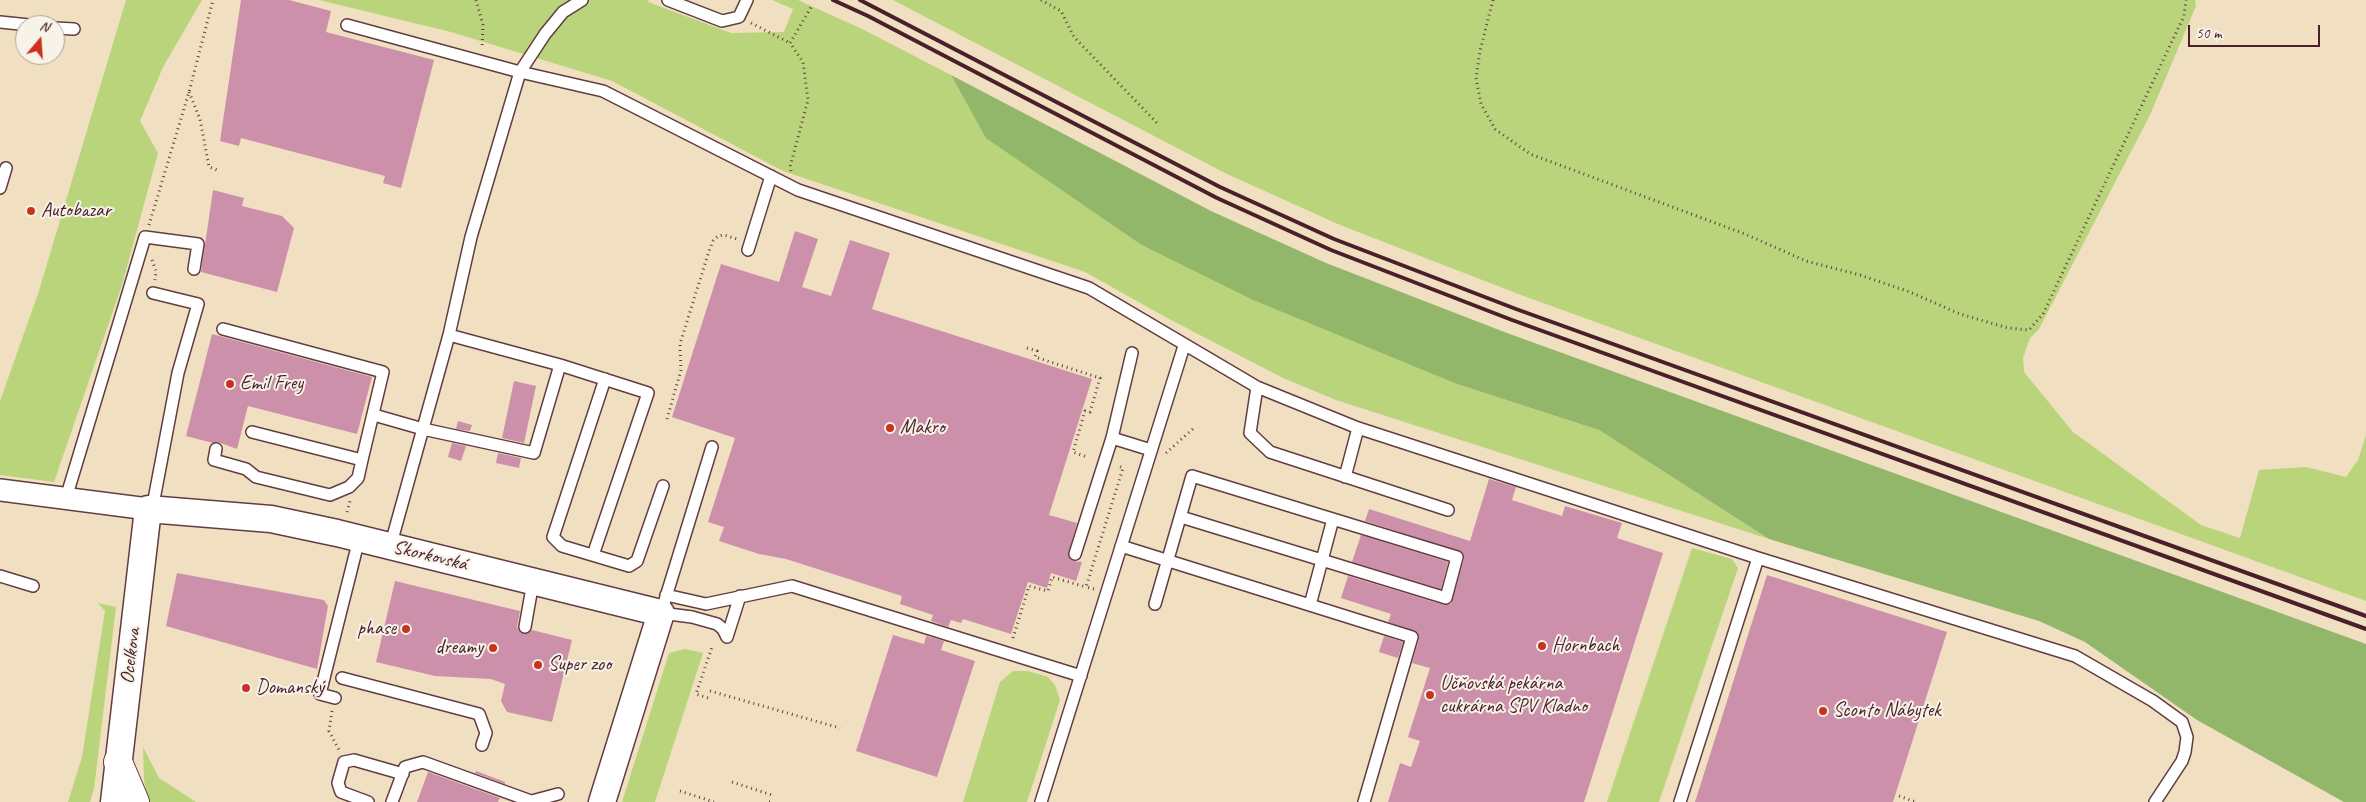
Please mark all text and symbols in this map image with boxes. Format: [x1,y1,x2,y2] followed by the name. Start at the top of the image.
[15,15,65,65] north arrow
[2191,15,2324,47] scale bar
[38,17,51,36] text: N
[2196,24,2222,43] text: 50 m
[41,199,111,223] place label: Autobazar
[25,205,37,217] marker: Autobazar
[240,372,303,396] place label: Emil Frey
[224,378,236,390] marker: Emil Frey
[900,416,945,440] place label: Makro
[884,422,896,434] marker: Makro
[390,535,470,577] street label: Skorkovská
[357,617,396,641] place label: phase
[400,623,412,635] marker: phase
[116,627,146,685] street label: Ocelkova
[1552,634,1619,658] place label: Hornbach
[435,636,483,660] place label: dreamy
[1536,640,1548,652] marker: Hornbach
[487,642,499,654] marker: dreamy
[548,653,611,677] place label: Super zoo
[532,659,544,671] marker: Super zoo
[1440,672,1587,719] place label: Učňovská pekárna cukrárna SPV Kladno
[256,676,324,700] place label: Domanský
[240,682,252,694] marker: Domanský
[1424,689,1436,701] marker: Učňovská pekárna cukrárna SPV Kladno
[1833,699,1941,723] place label: Sconto Nábytek
[1817,705,1829,717] marker: Sconto Nábytek

